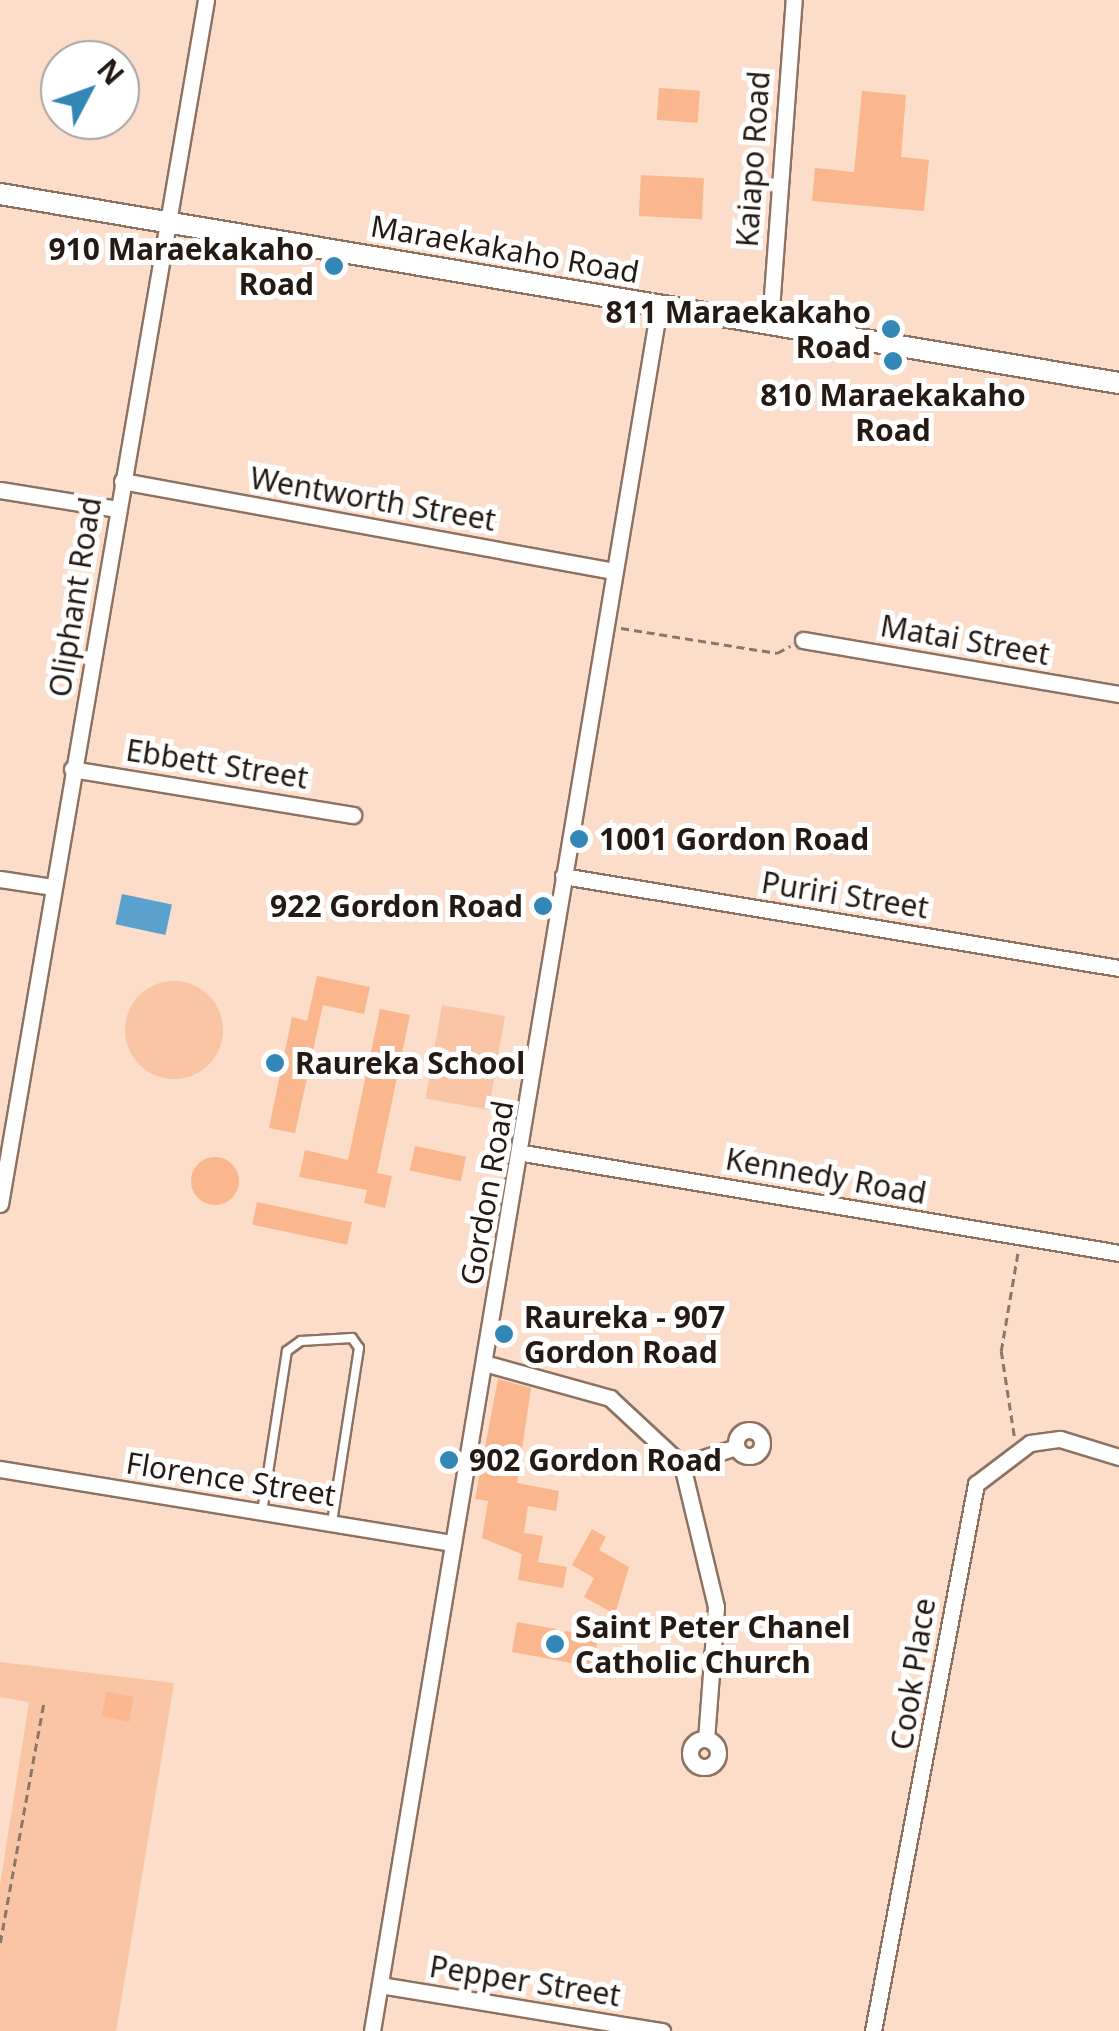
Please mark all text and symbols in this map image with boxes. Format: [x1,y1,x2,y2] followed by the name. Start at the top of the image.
[40,40,140,140] north arrow
[89,51,133,93] text: N
[729,70,777,248] street label: Kaiapo Road
[368,208,642,290] street label: Maraekakaho Road
[48,231,314,302] place label: 910 Maraekakaho Road
[323,255,345,277] marker: 910 Maraekakaho Road
[605,294,871,364] place label: 811 Maraekakaho Road
[880,318,902,340] marker: 811 Maraekakaho Road
[882,350,904,372] marker: 810 Maraekakaho Road
[760,377,1026,448] place label: 810 Maraekakaho Road
[247,460,499,538] street label: Wentworth Street
[41,494,109,700] street label: Oliphant Road
[878,607,1052,673] street label: Matai Street
[123,732,311,796] street label: Ebbett Street
[599,821,869,857] place label: 1001 Gordon Road
[568,828,590,850] marker: 1001 Gordon Road
[759,864,931,926] street label: Puriri Street
[270,888,523,924] place label: 922 Gordon Road
[532,895,554,917] marker: 922 Gordon Road
[295,1045,525,1081] place label: Raureka School
[264,1052,286,1074] marker: Raureka School
[453,1098,521,1288] street label: Gordon Road
[723,1141,929,1211] street label: Kennedy Road
[524,1299,725,1370] place label: Raureka - 907 Gordon Road
[493,1323,515,1345] marker: Raureka - 907 Gordon Road
[469,1442,722,1478] place label: 902 Gordon Road
[124,1445,338,1513] street label: Florence Street
[438,1449,460,1471] marker: 902 Gordon Road
[883,1596,943,1752] street label: Cook Place
[575,1609,851,1680] place label: Saint Peter Chanel Catholic Church
[544,1633,566,1655] marker: Saint Peter Chanel Catholic Church
[427,1948,623,2014] street label: Pepper Street

